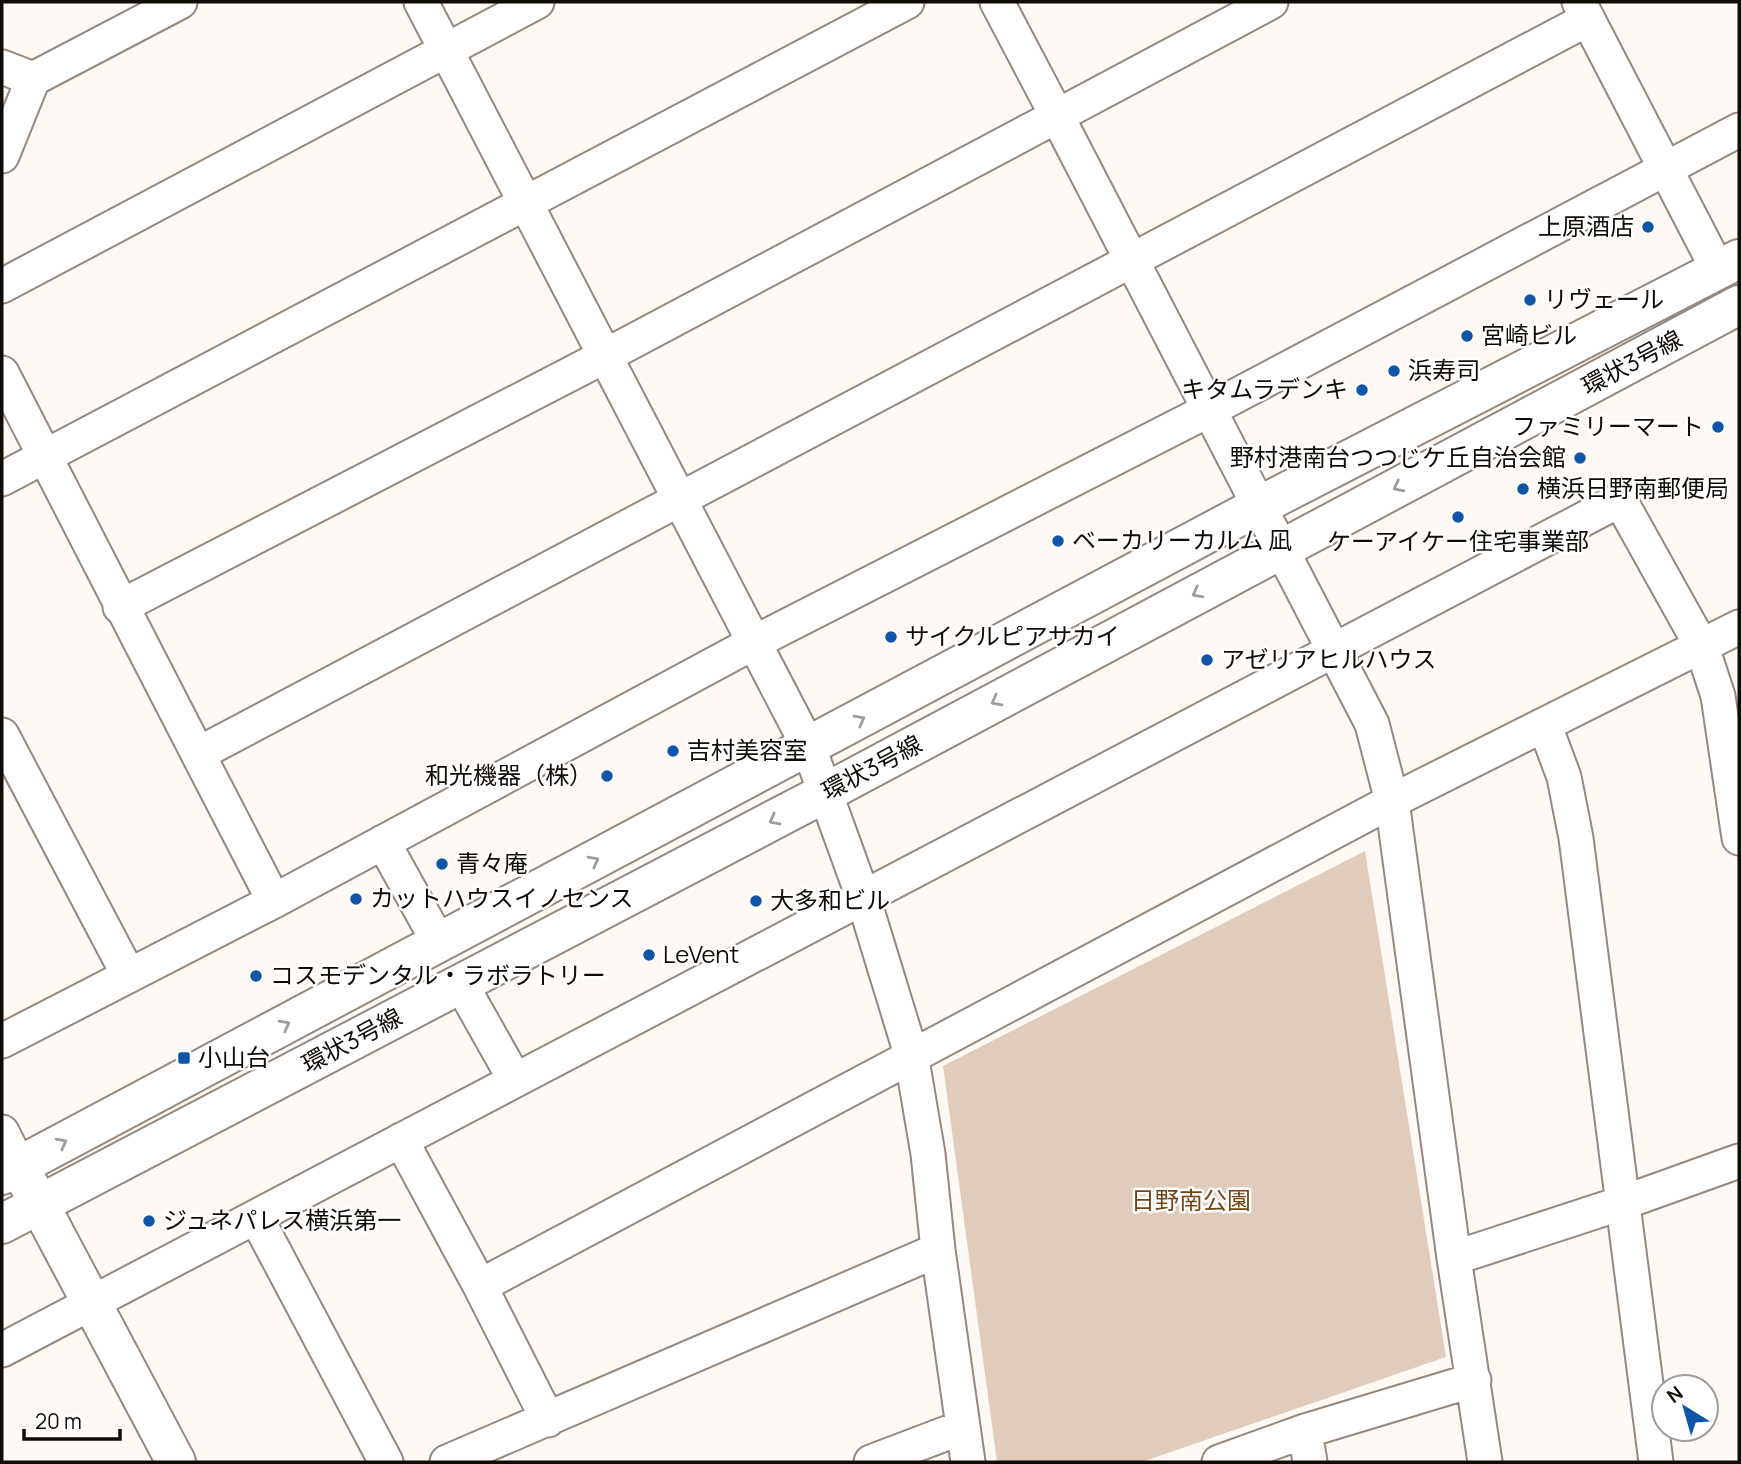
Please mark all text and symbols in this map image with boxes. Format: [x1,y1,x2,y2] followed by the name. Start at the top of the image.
[1538,209,1634,242] place label: 上原酒店
[1640,219,1656,235] marker: 上原酒店
[1544,282,1664,315] place label: リヴェール
[1522,292,1538,308] marker: リヴェール
[1481,318,1577,351] place label: 宮崎ビル
[1575,321,1687,402] street label: 環状3号線
[1459,328,1475,344] marker: 宮崎ビル
[1408,353,1480,386] place label: 浜寿司
[1386,363,1402,379] marker: 浜寿司
[1181,372,1348,405] place label: キタムラデンキ
[1354,382,1370,398] marker: キタムラデンキ
[1512,409,1704,442] place label: ファミリーマート
[1710,419,1726,435] marker: ファミリーマート
[1230,440,1566,473] place label: 野村港南台つつじケ丘自治会館
[1572,450,1588,466] marker: 野村港南台つつじケ丘自治会館
[1537,471,1729,504] place label: 横浜日野南郵便局
[1393,479,1405,492] one-way arrow
[1515,481,1531,497] marker: 横浜日野南郵便局
[1450,509,1466,525] marker: ケーアイケー住宅事業部
[1072,523,1292,556] place label: ベーカリーカルム 凪
[1327,524,1589,557] place label: ケーアイケー住宅事業部
[1050,533,1066,549] marker: ベーカリーカルム 凪
[1191,585,1204,598] one-way arrow
[905,619,1120,652] place label: サイクルピアサカイ
[883,629,899,645] marker: サイクルピアサカイ
[1221,642,1437,675] place label: アゼリアヒルハウス
[1199,652,1215,668] marker: アゼリアヒルハウス
[991,693,1004,706] one-way arrow
[853,715,865,728] one-way arrow
[815,726,927,807] street label: 環状3号線
[687,733,807,766] place label: 吉村美容室
[665,743,681,759] marker: 吉村美容室
[425,758,593,791] place label: 和光機器（株）
[599,768,615,784] marker: 和光機器（株）
[769,812,781,825] one-way arrow
[456,846,528,879] place label: 青々庵
[434,856,450,872] marker: 青々庵
[587,856,599,870] one-way arrow
[370,881,634,914] place label: カットハウスイノセンス
[770,883,890,916] place label: 大多和ビル
[348,891,364,907] marker: カットハウスイノセンス
[748,893,764,909] marker: 大多和ビル
[663,937,739,970] place label: LeVent
[641,947,657,963] marker: LeVent
[270,958,606,991] place label: コスモデンタル・ラボラトリー
[248,968,264,984] marker: コスモデンタル・ラボラトリー
[295,999,407,1080] street label: 環状3号線
[278,1020,290,1033] one-way arrow
[198,1040,270,1073] place label: 小山台
[176,1050,192,1066] marker: 小山台
[55,1137,67,1151] one-way arrow
[1131,1183,1251,1216] park label: 日野南公園
[163,1203,401,1236] place label: ジュネパレス横浜第一
[141,1213,157,1229] marker: ジュネパレス横浜第一
[1650,1373,1720,1443] north arrow
[1661,1380,1688,1409] text: N
[24,1398,121,1442] scale bar
[35,1407,82,1435] text: 20 m

